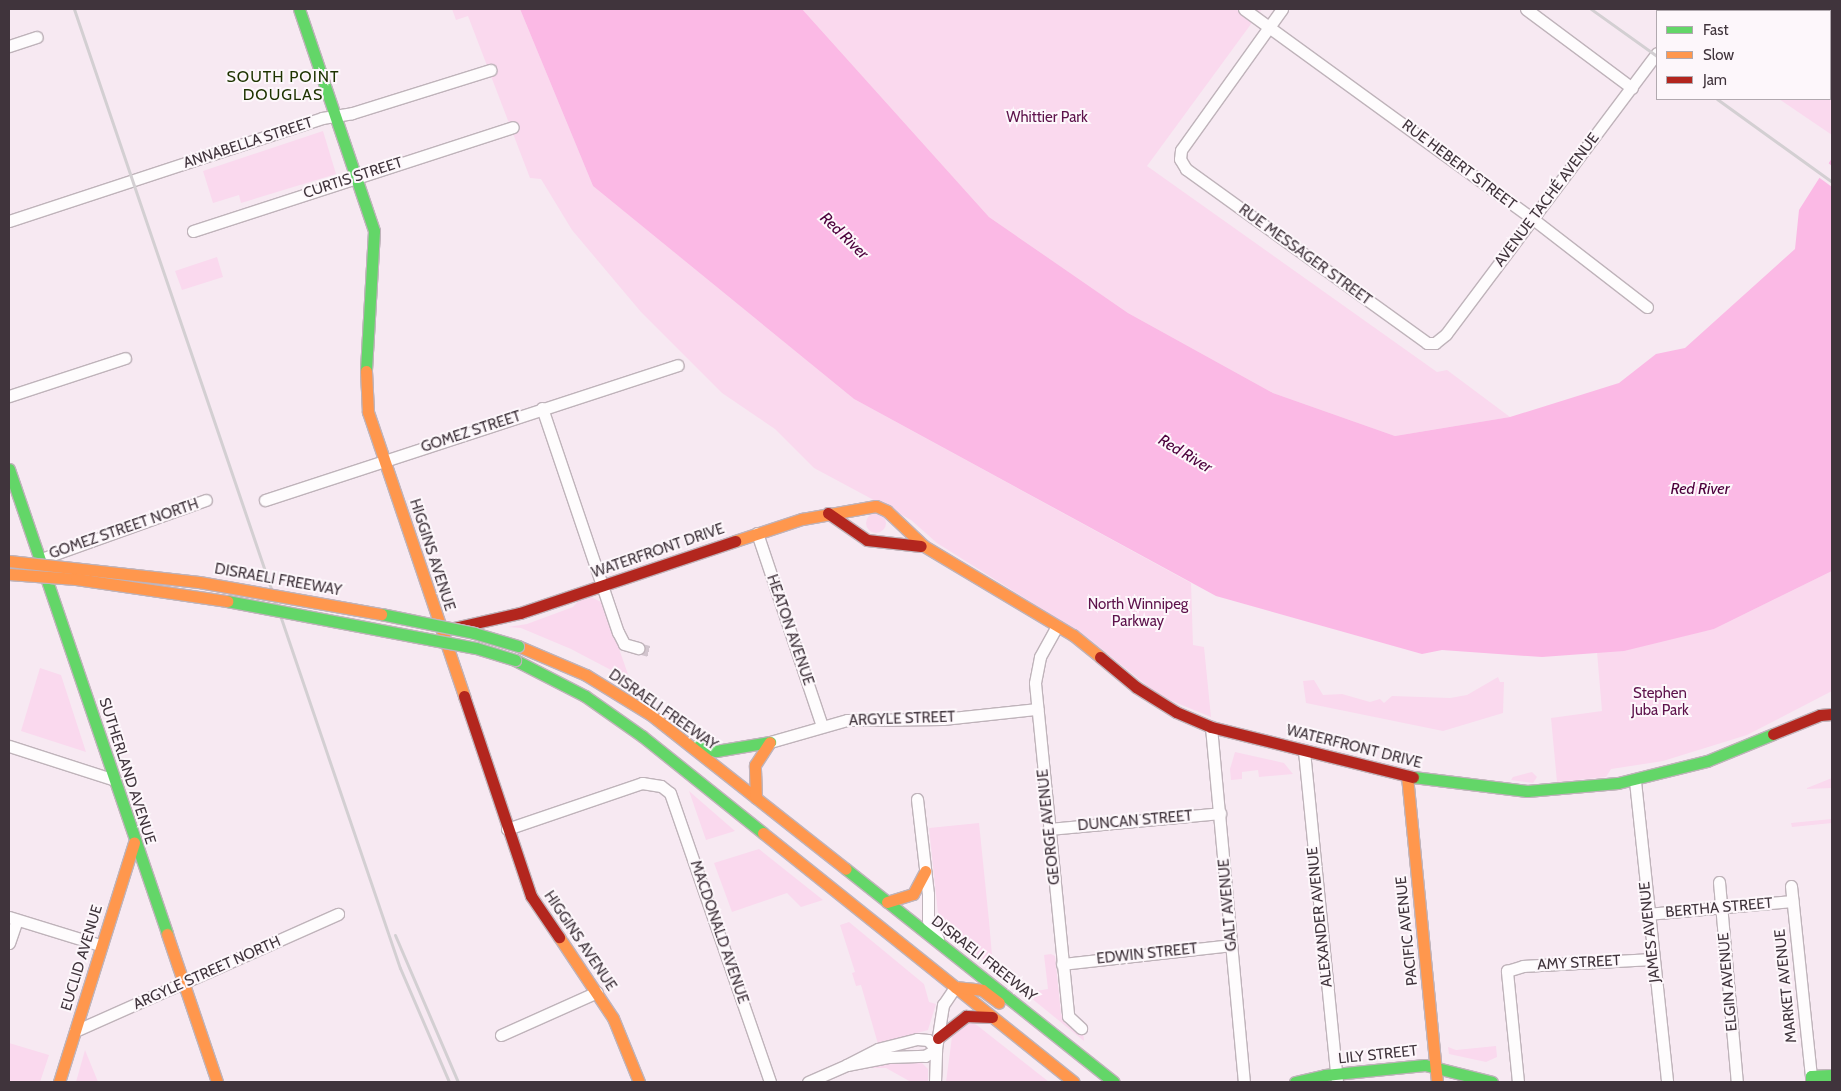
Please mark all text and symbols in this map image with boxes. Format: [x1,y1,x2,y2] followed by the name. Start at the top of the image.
[1656,10,1831,100] legend
[1703,21,1728,39] text: Fast
[1703,46,1734,64] text: Slow
[225,67,341,105] district label: SOUTH POINT DOUGLAS
[1703,71,1727,89] text: Jam
[1006,109,1088,127] park label: Whittier Park
[181,114,315,172] street label: ANNABELLA STREET
[1398,116,1520,214] street label: RUE HEBERT STREET
[1491,130,1603,270] street label: AVENUE TACHÉ AVENUE
[301,153,405,203] street label: CURTIS STREET
[1235,201,1375,309] street label: RUE MESSAGER STREET
[816,209,872,263] water label: Red River
[419,407,523,457] street label: GOMEZ STREET
[1155,431,1215,477] water label: Red River
[1670,479,1730,499] water label: Red River
[47,495,201,563] street label: GOMEZ STREET NORTH
[405,497,459,613] street label: HIGGINS AVENUE
[589,520,727,582] street label: WATERFRONT DRIVE
[213,560,343,600] street label: DISRAELI FREEWAY
[763,572,817,688] street label: HEATON AVENUE
[1088,595,1188,630] park label: North Winnipeg Parkway
[605,666,721,754] street label: DISRAELI FREEWAY
[1631,684,1689,719] park label: Stephen Juba Park
[95,696,159,846] street label: SUTHERLAND AVENUE
[848,708,956,730] street label: ARGYLE STREET
[1284,721,1424,773] street label: WATERFRONT DRIVE
[1034,768,1064,886] street label: GEORGE AVENUE
[1077,807,1193,835] street label: DUNCAN STREET
[1304,846,1336,988] street label: ALEXANDER AVENUE
[686,858,752,1006] street label: MACDONALD AVENUE
[1215,858,1241,952] street label: GALT AVENUE
[1392,875,1422,987] street label: PACIFIC AVENUE
[1636,881,1664,983] street label: JAMES AVENUE
[540,888,620,994] street label: HIGGINS AVENUE
[1665,894,1773,922] street label: BERTHA STREET
[57,903,107,1013] street label: EUCLID AVENUE
[928,912,1040,1006] street label: DISRAELI FREEWAY
[1771,928,1801,1044] street label: MARKET AVENUE
[131,932,283,1014] street label: ARGYLE STREET NORTH
[1715,932,1741,1032] street label: ELGIN AVENUE
[1096,940,1198,968] street label: EDWIN STREET
[1537,952,1621,974] street label: AMY STREET
[1337,1042,1419,1068] street label: LILY STREET

